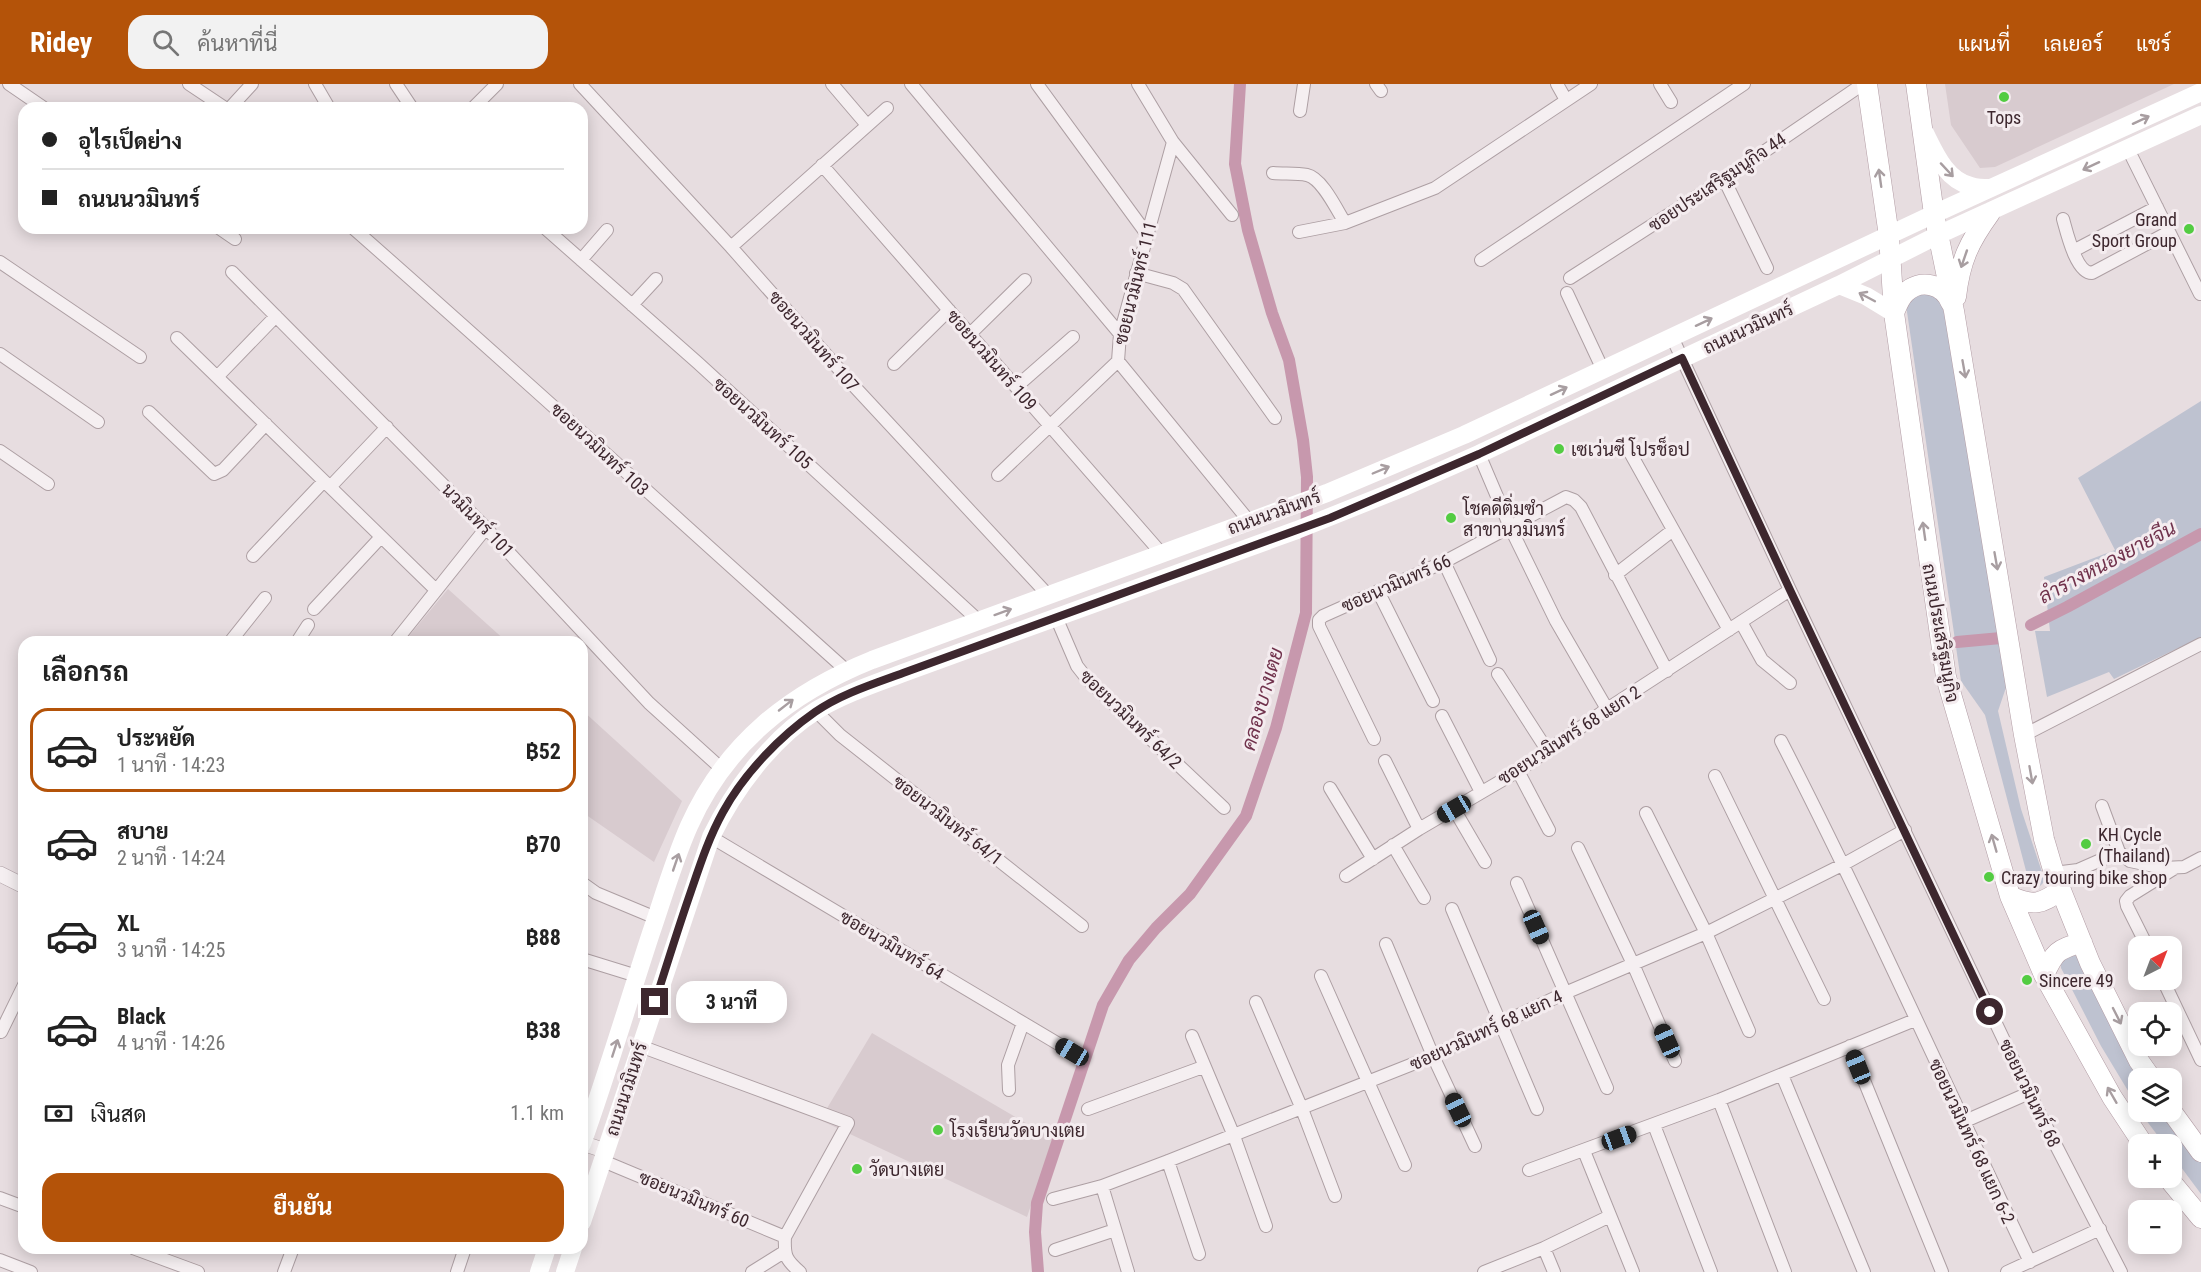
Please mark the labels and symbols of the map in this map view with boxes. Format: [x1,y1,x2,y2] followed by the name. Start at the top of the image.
[1997,90,2011,104] marker: Tops
[1987,107,2021,128] place label: Tops
[2132,113,2150,125] one-way arrow
[1644,128,1792,238] street label: ซอยประเสริฐมนูกิจ 44
[1940,162,1954,177] one-way arrow
[2082,162,2100,173] one-way arrow
[1875,169,1886,189] one-way arrow
[2092,209,2177,251] place label: Grand Sport Group
[1108,219,1160,347] street label: ซอยนวมินทร์ 111
[2182,222,2196,236] marker: Grand Sport Group
[1957,249,1968,268] one-way arrow
[765,285,865,396] street label: ซอยนวมินทร์ 107
[1859,291,1877,303] one-way arrow
[1699,296,1797,358] street label: ถนนนวมินทร์
[943,304,1043,415] street label: ซอยนวมินทร์ 109
[1694,316,1712,328] one-way arrow
[1959,359,1970,378] one-way arrow
[709,371,818,473] street label: ซอยนวมินทร์ 105
[1550,384,1568,396] one-way arrow
[547,397,655,500] street label: ซอยนวมินทร์ 103
[1571,436,1690,460] place label: เซเว่นซี โปรช็อป
[1552,442,1566,456] marker: เซเว่นซี โปรช็อป
[1371,464,1390,475] one-way arrow
[438,477,520,561] street label: นวมินทร์ 101
[1224,484,1323,538] street label: ถนนนวมินทร์
[1462,493,1566,540] place label: โชคดีติ่มซำ สาขานวมินทร์
[1444,511,1458,525] marker: โชคดีติ่มซำ สาขานวมินทร์
[2034,515,2180,608] water label: ลำรางหนองยายจีน
[1918,521,1929,541] one-way arrow
[1337,548,1454,617] street label: ซอยนวมินทร์ 66
[1991,551,2002,571] one-way arrow
[1915,562,1964,705] street label: ถนนประเสริฐมนูกิจ
[993,606,1012,617] one-way arrow
[1236,644,1288,753] water label: คลองบางเตย
[1076,664,1188,773] street label: ซอยนวมินทร์ 64/2
[1493,679,1644,789] street label: ซอยนวมินทร์ 68 แยก 2
[778,699,794,712] one-way arrow
[2025,764,2036,784] one-way arrow
[889,769,1008,869] street label: ซอยนวมินทร์ 64/1
[1434,792,1474,826] car
[2098,824,2171,867] place label: KH Cycle (Thailand)
[1988,834,1999,853] one-way arrow
[2079,837,2093,851] marker: KH Cycle (Thailand)
[671,853,682,872] one-way arrow
[2001,867,2167,888] place label: Crazy touring bike shop
[1982,870,1996,884] marker: Crazy touring bike shop
[836,904,949,984] street label: ซอยนวมินทร์ 64
[1520,907,1552,947] car
[2128,936,2182,990] north arrow
[2039,970,2114,991] place label: Sincere 49
[2020,973,2034,987] marker: Sincere 49
[676,981,787,1023] callout: 3 นาที
[1406,984,1566,1075] street label: ซอยนวมินทร์ 68 แยก 4
[641,988,668,1015] route end
[1976,998,2003,1025] route start
[2112,1007,2123,1025] one-way arrow
[1651,1021,1683,1061] car
[1052,1035,1092,1069] car
[1995,1035,2067,1150] street label: ซอยนวมินทร์ 68
[599,1039,651,1138] street label: ถนนนวมินทร์
[610,1039,621,1058] one-way arrow
[1843,1047,1873,1087] car
[1925,1055,2021,1227] street label: ซอยนวมินทร์ 68 แยก 6-2
[2105,1087,2117,1104] one-way arrow
[1442,1090,1474,1130] car
[949,1118,1085,1141] place label: โรงเรียนวัดบางเตย
[931,1123,945,1137] marker: โรงเรียนวัดบางเตย
[1599,1123,1639,1153] car
[869,1159,944,1180] place label: วัดบางเตย
[850,1162,864,1176] marker: วัดบางเตย
[636,1165,753,1232] street label: ซอยนวมินทร์ 60

